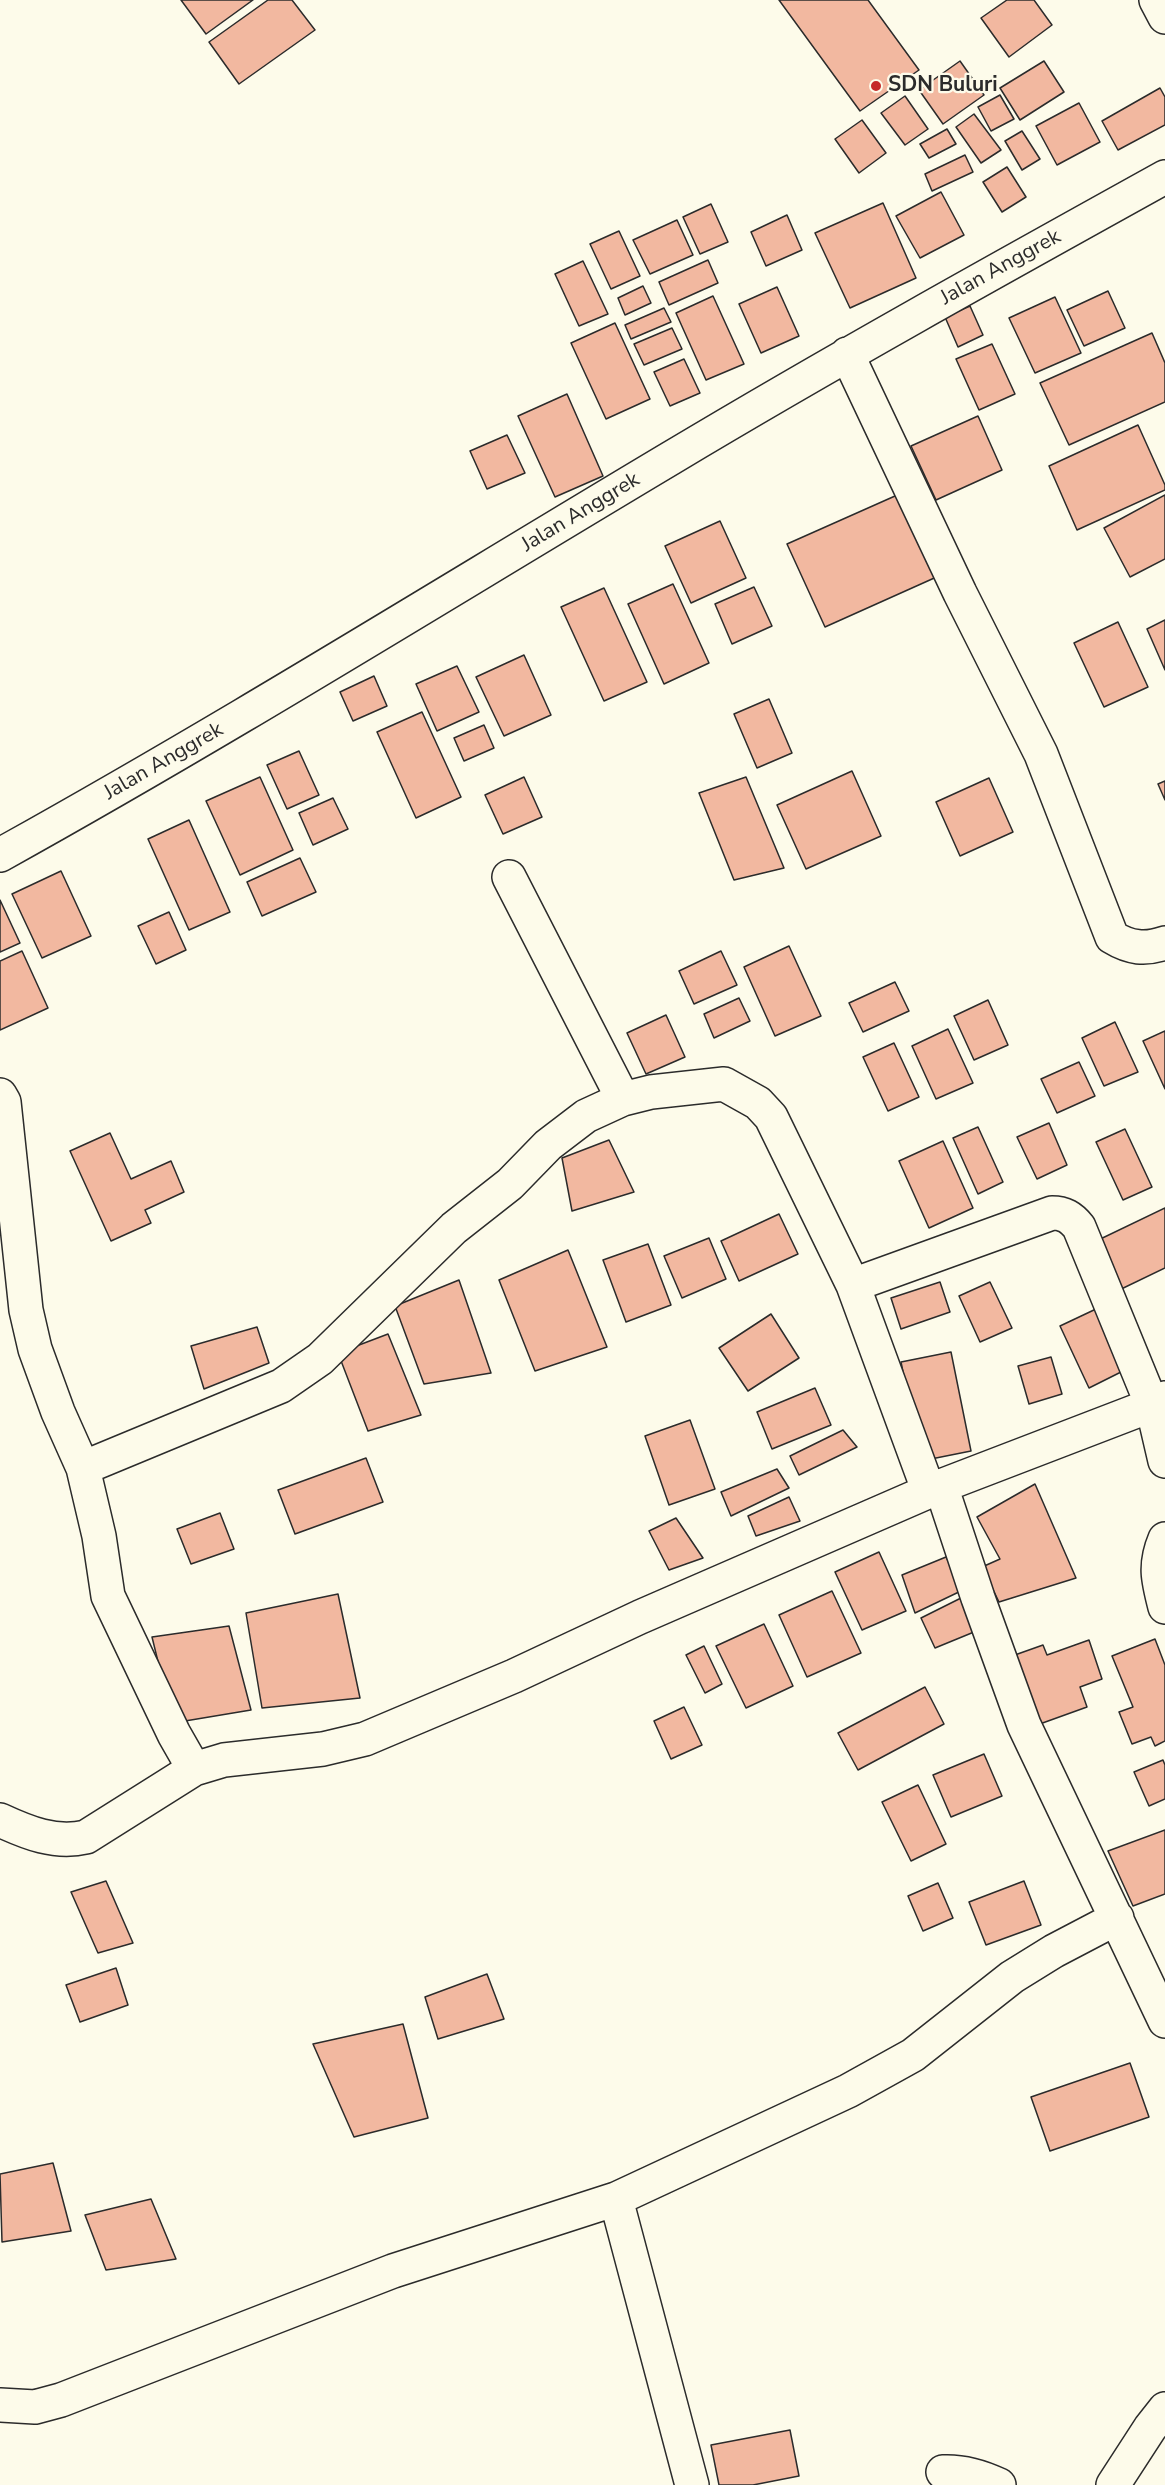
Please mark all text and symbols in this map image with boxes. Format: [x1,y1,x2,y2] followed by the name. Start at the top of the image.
[888,73,998,99] place label: SDN Buluri
[869,79,883,93] marker: SDN Buluri
[937,225,1065,311] street label: Jalan Anggrek
[517,468,645,558] street label: Jalan Anggrek
[100,718,228,806] street label: Jalan Anggrek

